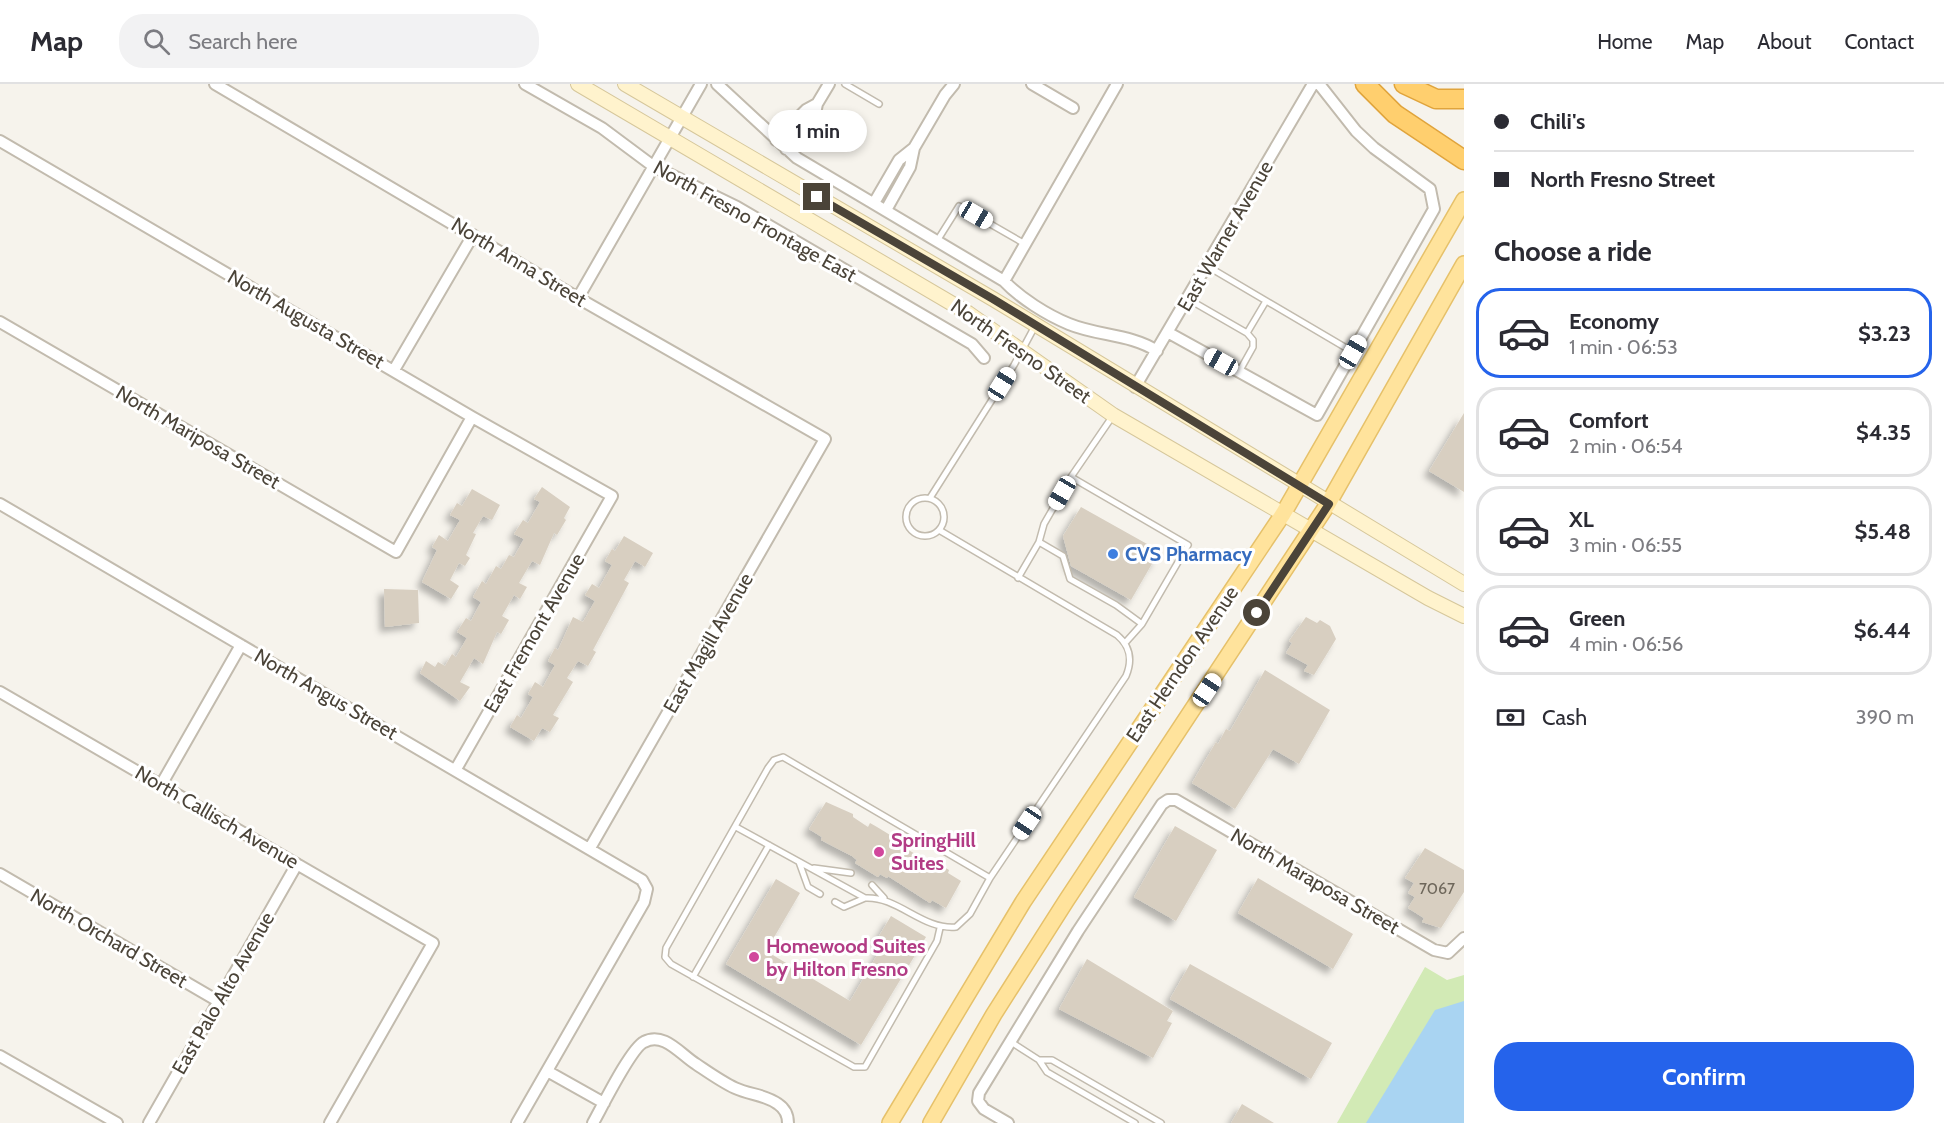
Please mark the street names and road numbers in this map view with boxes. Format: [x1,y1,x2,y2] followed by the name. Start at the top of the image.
[649,155,861,287] street label: North Fresno Frontage East
[1172,156,1278,316] street label: East Warner Avenue
[447,212,591,312] street label: North Anna Street
[223,264,389,374] street label: North Augusta Street
[946,294,1096,408] street label: North Fresno Street
[112,380,285,494] street label: North Mariposa Street
[479,549,589,717] street label: East Fremont Avenue
[658,569,758,717] street label: East Magill Avenue
[1121,581,1243,747] street label: East Herndon Avenue
[250,643,402,745] street label: North Angus Street
[131,760,303,874] street label: North Callisch Avenue
[1226,823,1404,939] street label: North Maraposa Street
[26,883,192,993] street label: North Orchard Street
[167,908,279,1078] street label: East Palo Alto Avenue

